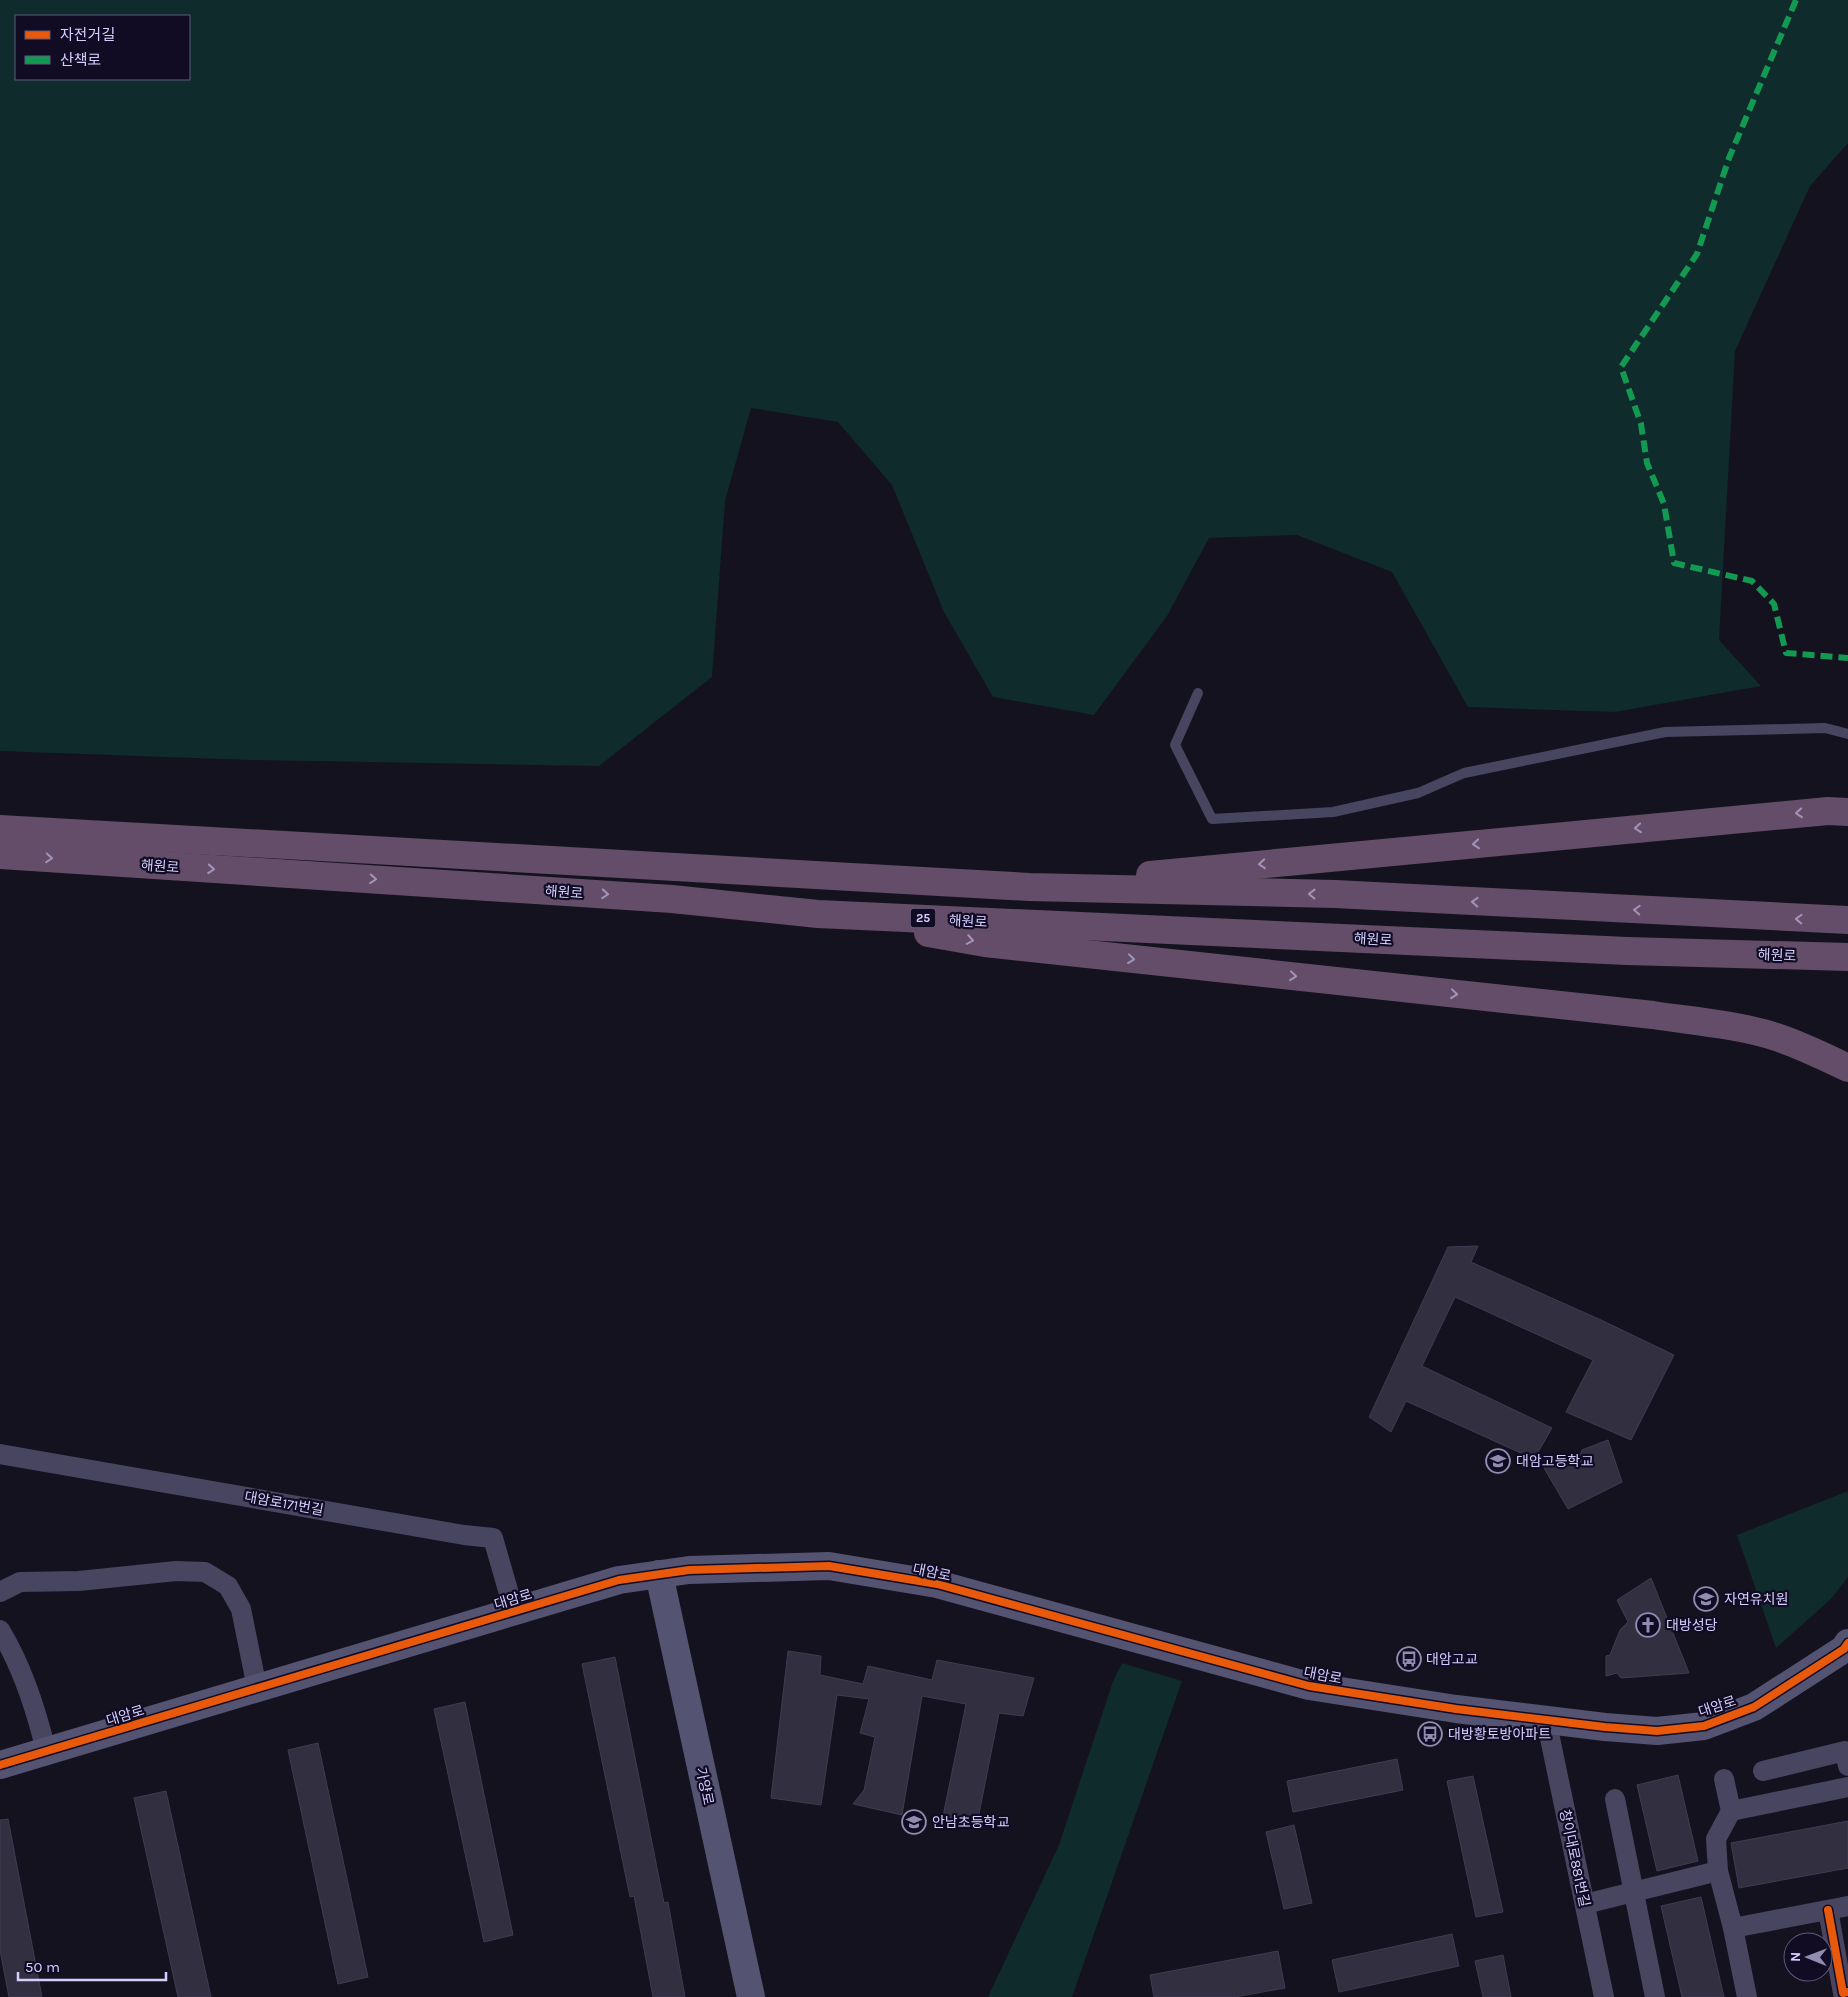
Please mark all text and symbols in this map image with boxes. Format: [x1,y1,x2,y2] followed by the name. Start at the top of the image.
[15,15,190,80] legend
[60,26,115,44] text: 자전거길
[60,51,101,69] text: 산책로
[1795,807,1803,818] one-way arrow
[1633,823,1641,834] one-way arrow
[1472,838,1480,849] one-way arrow
[45,853,53,864] one-way arrow
[140,857,180,876] street label: 해원로
[1258,858,1266,869] one-way arrow
[207,863,215,874] one-way arrow
[369,874,377,885] one-way arrow
[544,883,584,902] street label: 해원로
[601,889,609,900] one-way arrow
[1308,889,1316,899] one-way arrow
[1470,896,1478,907] one-way arrow
[1633,905,1641,916] one-way arrow
[910,908,936,928] road number: 25
[948,912,988,931] street label: 해원로
[1795,913,1803,924] one-way arrow
[1353,930,1393,949] street label: 해원로
[965,935,974,945] one-way arrow
[1757,946,1797,965] street label: 해원로
[1127,953,1135,964] one-way arrow
[1289,970,1297,981] one-way arrow
[1451,988,1459,999] one-way arrow
[1485,1448,1511,1474] school or university icon: 대암고등학교
[1516,1453,1593,1470] place label: 대암고등학교
[243,1488,325,1519] street label: 대암로171번길
[911,1560,953,1585] street label: 대암로
[492,1586,534,1613] street label: 대암로
[1693,1586,1719,1612] school or university icon: 자연유치원
[1724,1591,1788,1608] place label: 자연유치원
[1635,1612,1661,1638] church icon: 대방성당
[1666,1617,1718,1634] place label: 대방성당
[1396,1646,1422,1672] bus stop icon: 대암고교
[1426,1651,1478,1668] place label: 대암고교
[1302,1663,1344,1688] street label: 대암로
[1696,1692,1738,1721] street label: 대암로
[104,1702,146,1729] street label: 대암로
[1417,1721,1443,1747] bus stop icon: 대방황토방아파트
[1448,1726,1551,1743] place label: 대방황토방아파트
[692,1765,717,1807] street label: 가양로
[1556,1808,1593,1908] street label: 창이대로881번길
[901,1809,927,1835] school or university icon: 안남초등학교
[932,1814,1009,1831] place label: 안남초등학교
[1783,1932,1833,1982] north arrow
[18,1950,165,1982] scale bar
[1787,1952,1804,1962] text: N
[25,1958,60,1976] text: 50 m

